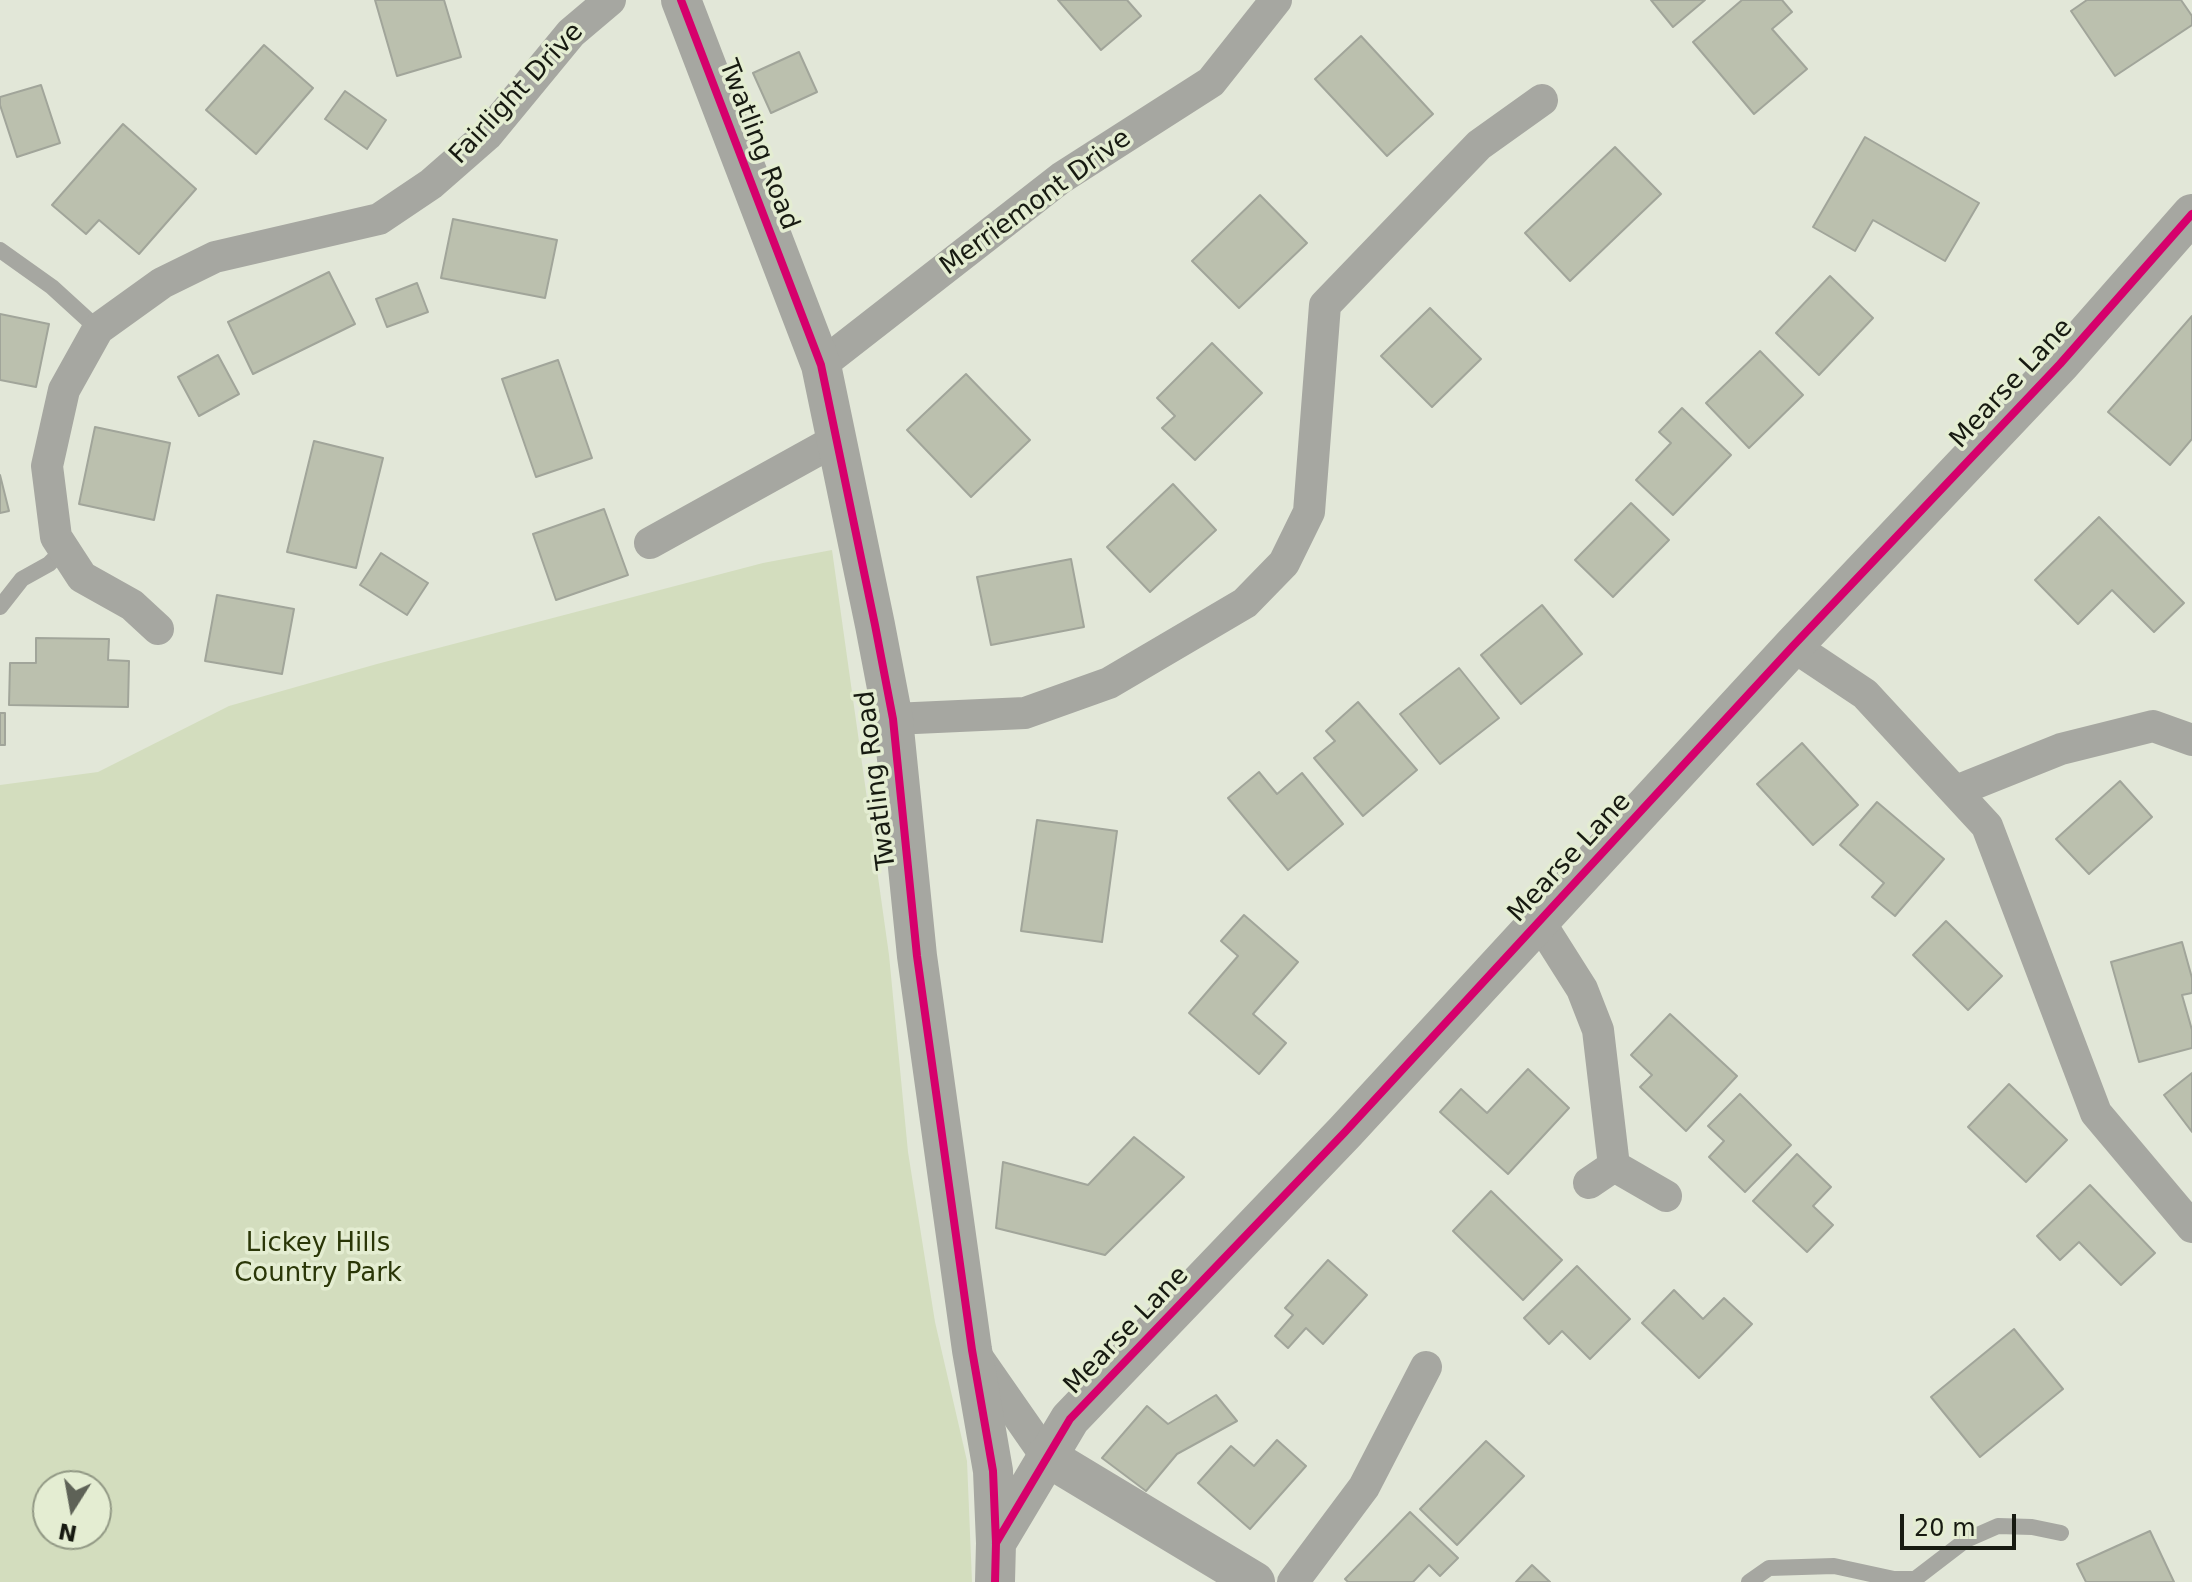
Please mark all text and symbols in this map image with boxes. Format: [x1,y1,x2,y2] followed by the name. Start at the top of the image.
[444,17,590,171] street label: Fairlight Drive
[711,55,805,235] street label: Twatling Road
[935,123,1137,283] street label: Merriemont Drive
[1944,313,2080,455] street label: Mearse Lane
[851,689,903,871] street label: Twatling Road
[1502,787,1638,929] street label: Mearse Lane
[234,1228,402,1290] park label: Lickey Hills Country Park
[1058,1261,1196,1401] street label: Mearse Lane
[32,1470,112,1550] north arrow
[1904,1498,2020,1548] scale bar
[1914,1514,1976,1542] text: 20 m
[56,1518,79,1546] text: N

